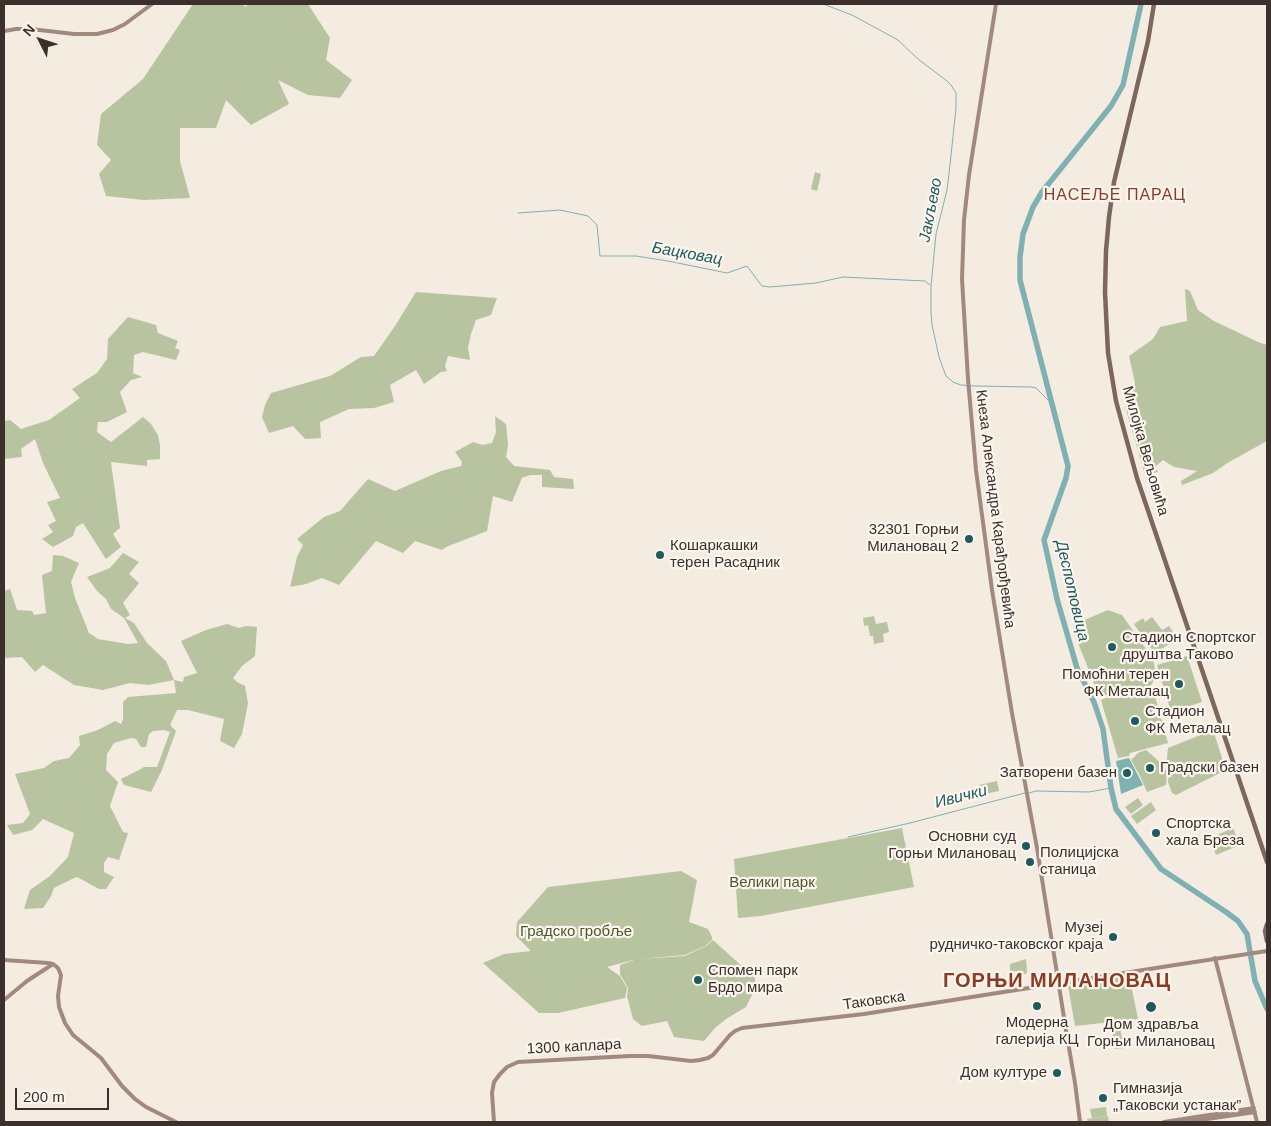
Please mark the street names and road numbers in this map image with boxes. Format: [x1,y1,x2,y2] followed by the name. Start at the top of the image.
[1118,384,1172,518] street label: Милојка Вељовића
[971,389,1019,629] street label: Кнеза Александра Карађорђевића
[842,988,906,1014] street label: Таковска
[526,1036,622,1058] street label: 1300 каплара

